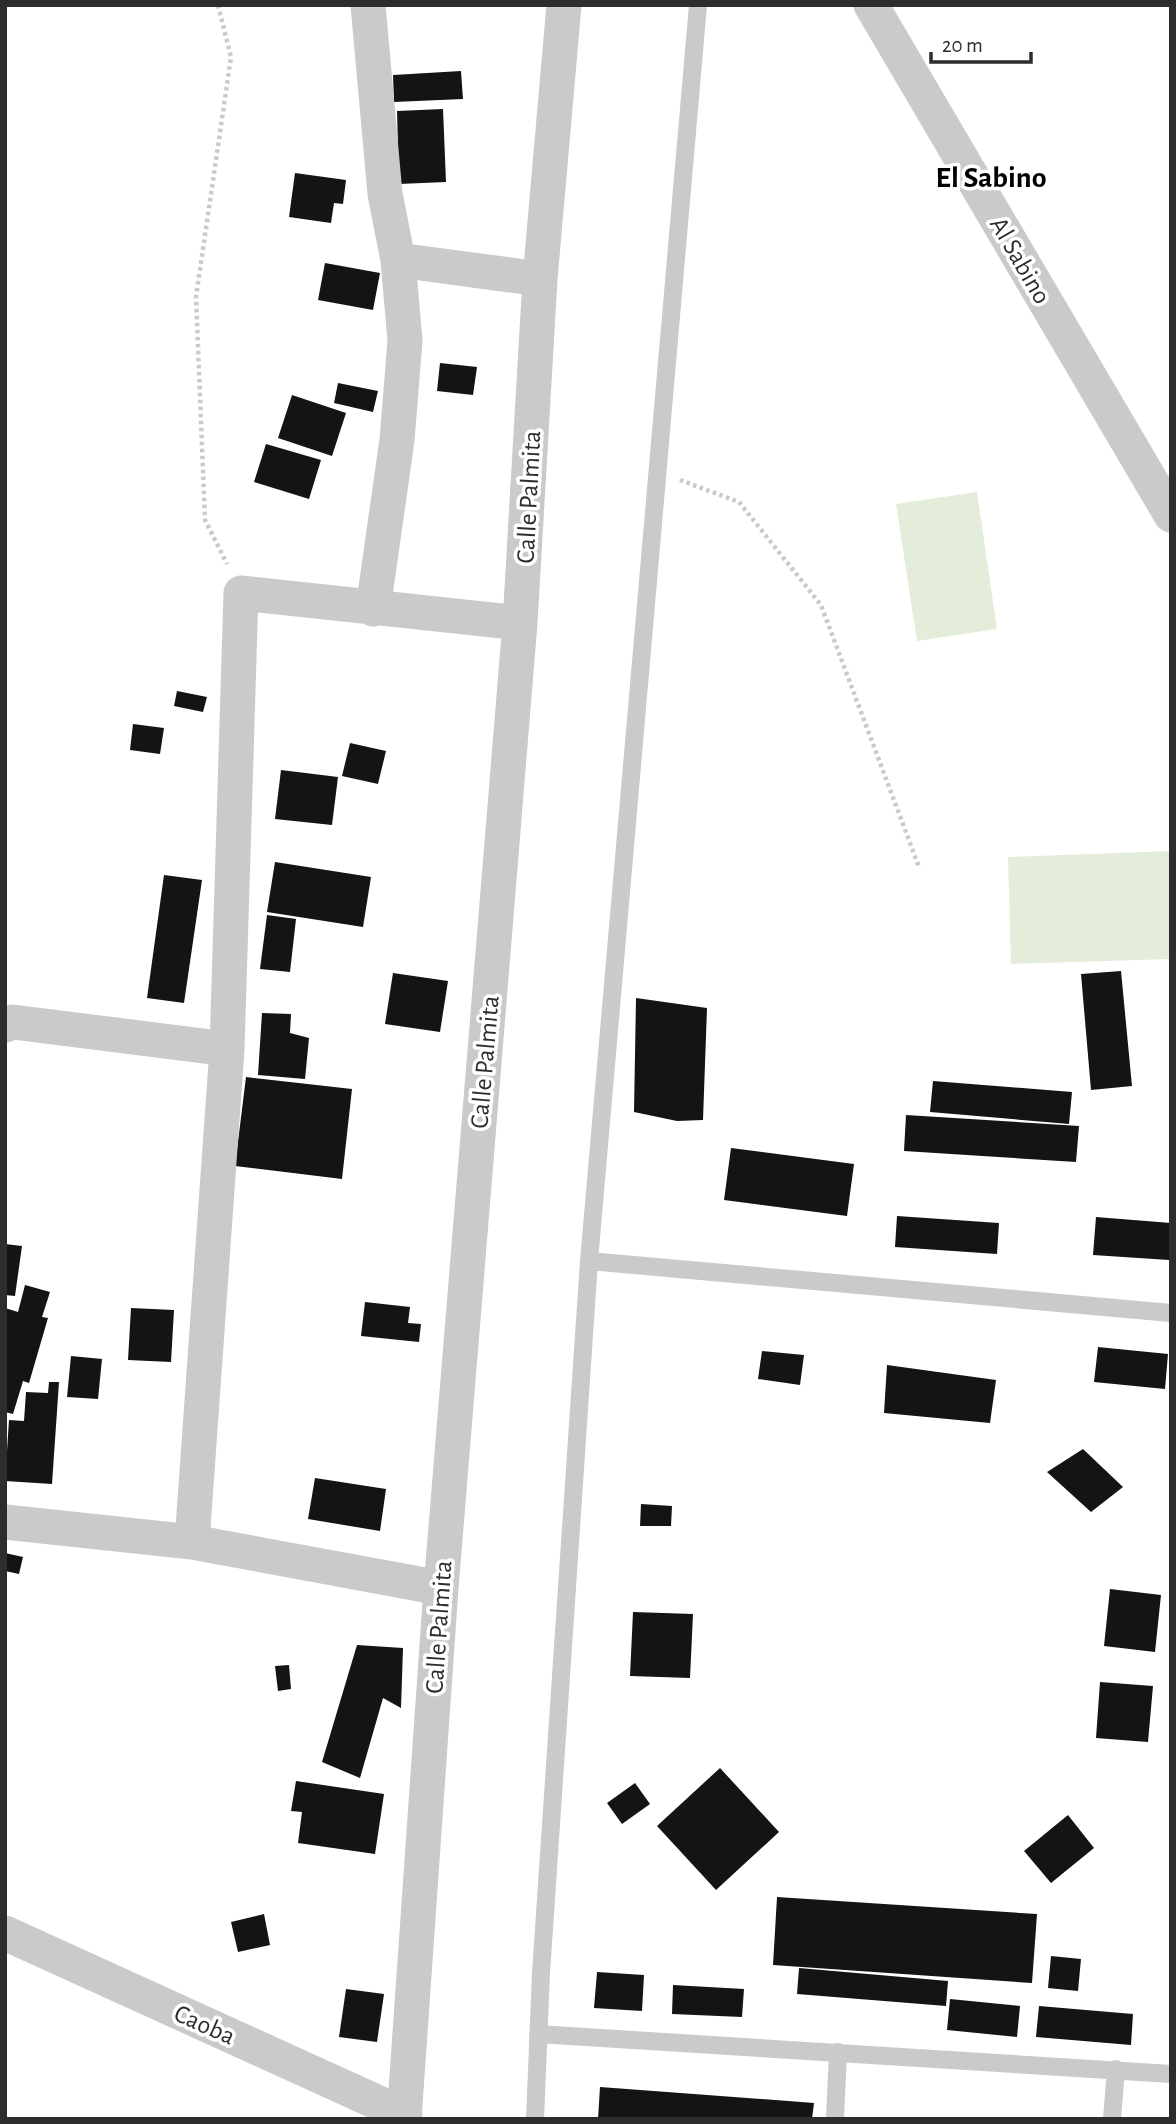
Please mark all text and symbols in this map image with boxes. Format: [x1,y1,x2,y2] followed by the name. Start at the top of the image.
[931,21,1031,65] scale bar
[942,35,983,56] text: 20 m
[935,163,1047,193] district label: El Sabino
[985,213,1055,308] street label: Al Sabino
[513,430,545,564] street label: Calle Palmita
[466,995,504,1130] street label: Calle Palmita
[421,1560,457,1694] street label: Calle Palmita
[170,2000,239,2050] street label: Caoba

